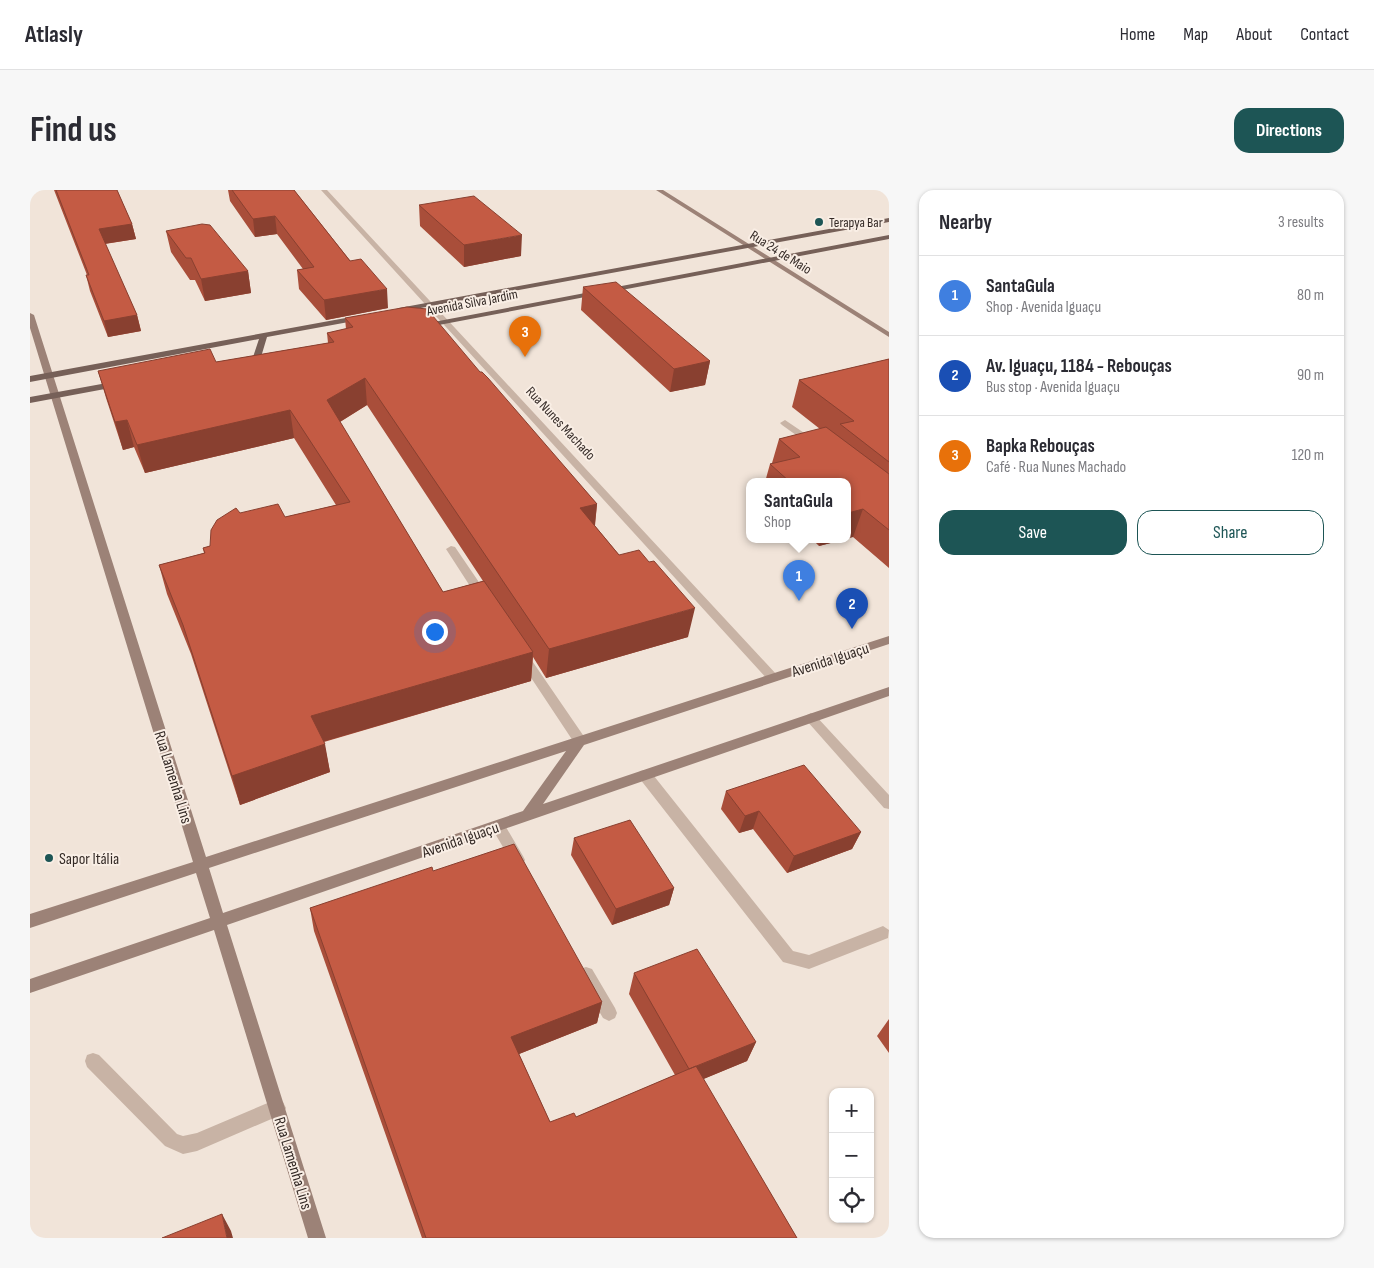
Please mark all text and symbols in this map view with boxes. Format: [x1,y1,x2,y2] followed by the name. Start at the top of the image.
[25,20,83,49] text: Atlasly
[1120,24,1155,45] text: Home
[1183,24,1208,45] text: Map
[1236,24,1272,45] text: About
[1300,24,1349,45] text: Contact
[1234,108,1344,153] button: Directions
[30,109,117,152] text: Find us
[939,210,992,235] text: Nearby
[1278,213,1324,232] text: 3 results
[829,214,883,231] place label: Terapya Bar
[813,216,825,228] marker: Terapya Bar
[747,227,815,278] street label: Rua 24 de Maio
[986,275,1055,298] text: SantaGula
[424,285,519,320] street label: Avenida Silva Jardim
[952,286,958,305] text: 1
[1297,286,1324,305] text: 80 m
[986,298,1101,317] text: Shop · Avenida Iguaçu
[509,316,541,357] pin: 3
[986,355,1172,378] text: Av. Iguaçu, 1184 - Rebouças
[951,366,959,385] text: 2
[1297,366,1324,385] text: 90 m
[986,378,1120,397] text: Bus stop · Avenida Iguaçu
[522,383,599,464] street label: Rua Nunes Machado
[986,435,1095,458] text: Bapka Rebouças
[951,446,959,465] text: 3
[1292,446,1324,465] text: 120 m
[986,458,1126,477] text: Café · Rua Nunes Machado
[746,478,851,543] popup
[764,490,833,513] text: SantaGula
[939,510,1127,555] button: Save
[1137,510,1324,555] button: Share
[764,513,791,532] text: Shop
[783,560,815,601] pin: 1
[836,588,868,629] pin: 2
[422,619,448,645] your location
[789,639,871,682] street label: Avenida Iguaçu
[150,729,196,826] street label: Rua Lamenha Lins
[419,818,501,863] street label: Avenida Iguaçu
[59,850,119,869] place label: Sapor Itália
[43,852,55,864] marker: Sapor Itália
[829,1088,874,1223] map controls
[829,1088,874,1133] button: +
[270,1115,316,1212] street label: Rua Lamenha Lins
[829,1133,874,1178] button: −
[829,1178,874,1223] button: locate

